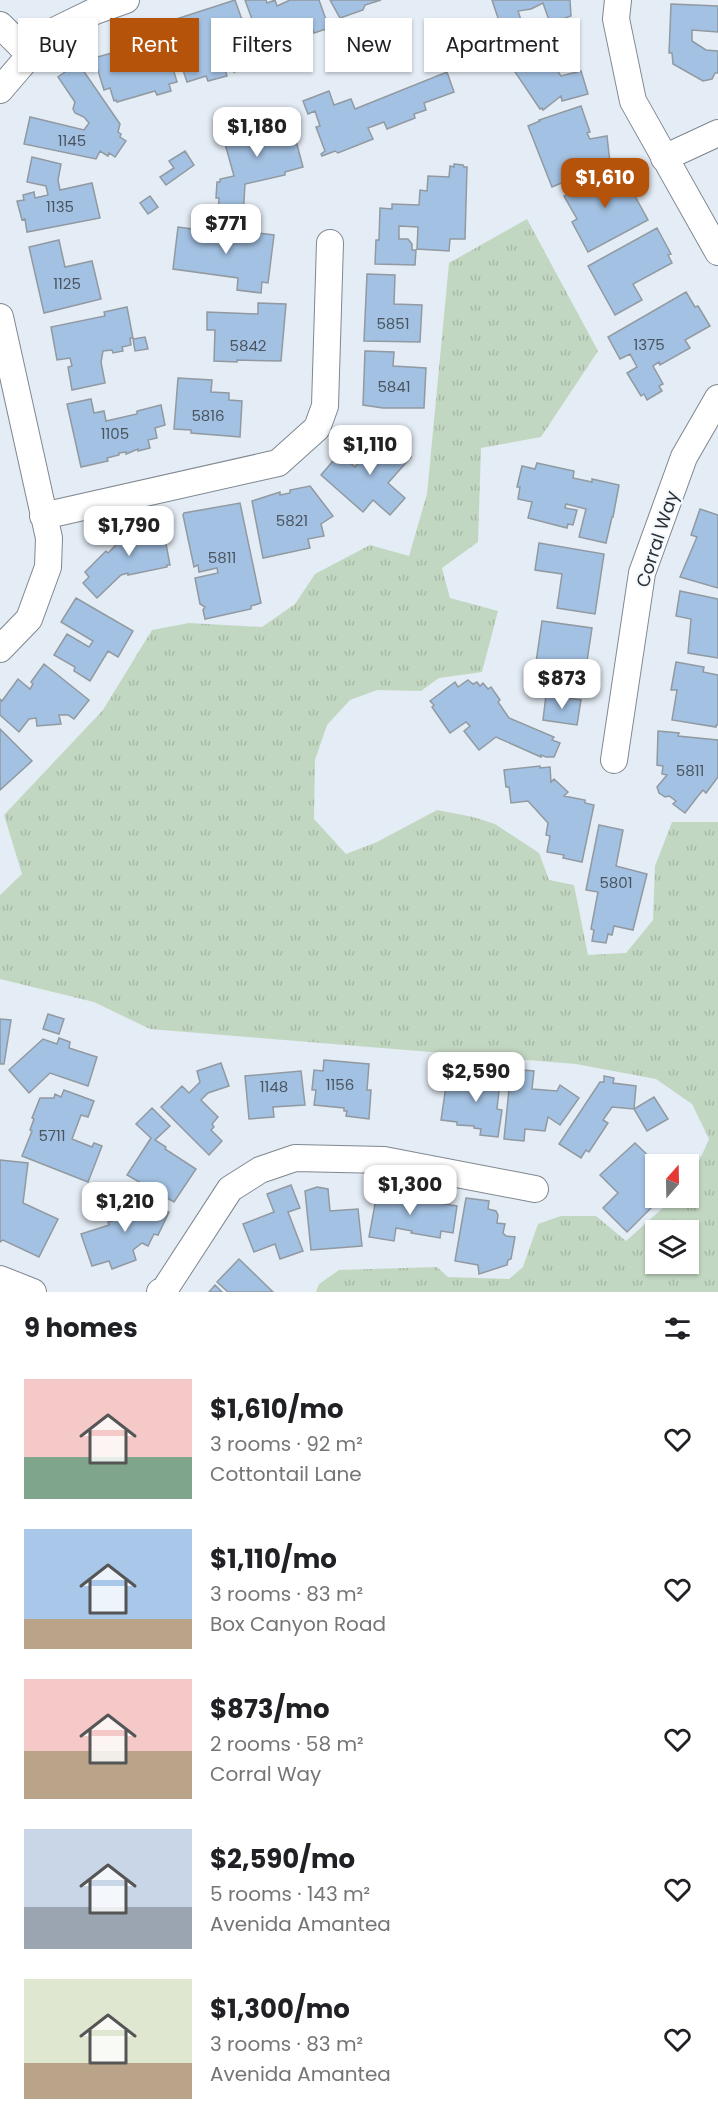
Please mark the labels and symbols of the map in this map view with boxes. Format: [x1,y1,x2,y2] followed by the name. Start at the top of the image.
[208,107,306,158] pin: $1,180
[58,130,86,151] house number: 1145
[556,158,654,209] pin: $1,610
[46,196,74,217] house number: 1135
[190,204,262,255] pin: $771
[53,273,81,294] house number: 1125
[376,313,410,334] house number: 5851
[633,334,665,355] house number: 1375
[230,335,266,356] house number: 5842
[377,376,411,397] house number: 5841
[191,405,225,426] house number: 5816
[101,423,129,444] house number: 1105
[321,425,419,476] pin: $1,110
[630,488,684,590] street label: Corral Way
[80,506,178,557] pin: $1,790
[276,510,308,531] house number: 5821
[208,547,236,568] house number: 5811
[526,659,598,710] pin: $873
[676,760,704,781] house number: 5811
[599,872,633,893] house number: 5801
[427,1052,525,1103] pin: $2,590
[326,1074,354,1095] house number: 1156
[260,1076,288,1097] house number: 1148
[38,1125,66,1146] house number: 5711
[645,1154,699,1208] north arrow
[361,1165,459,1216] pin: $1,300
[76,1182,174,1233] pin: $1,210

